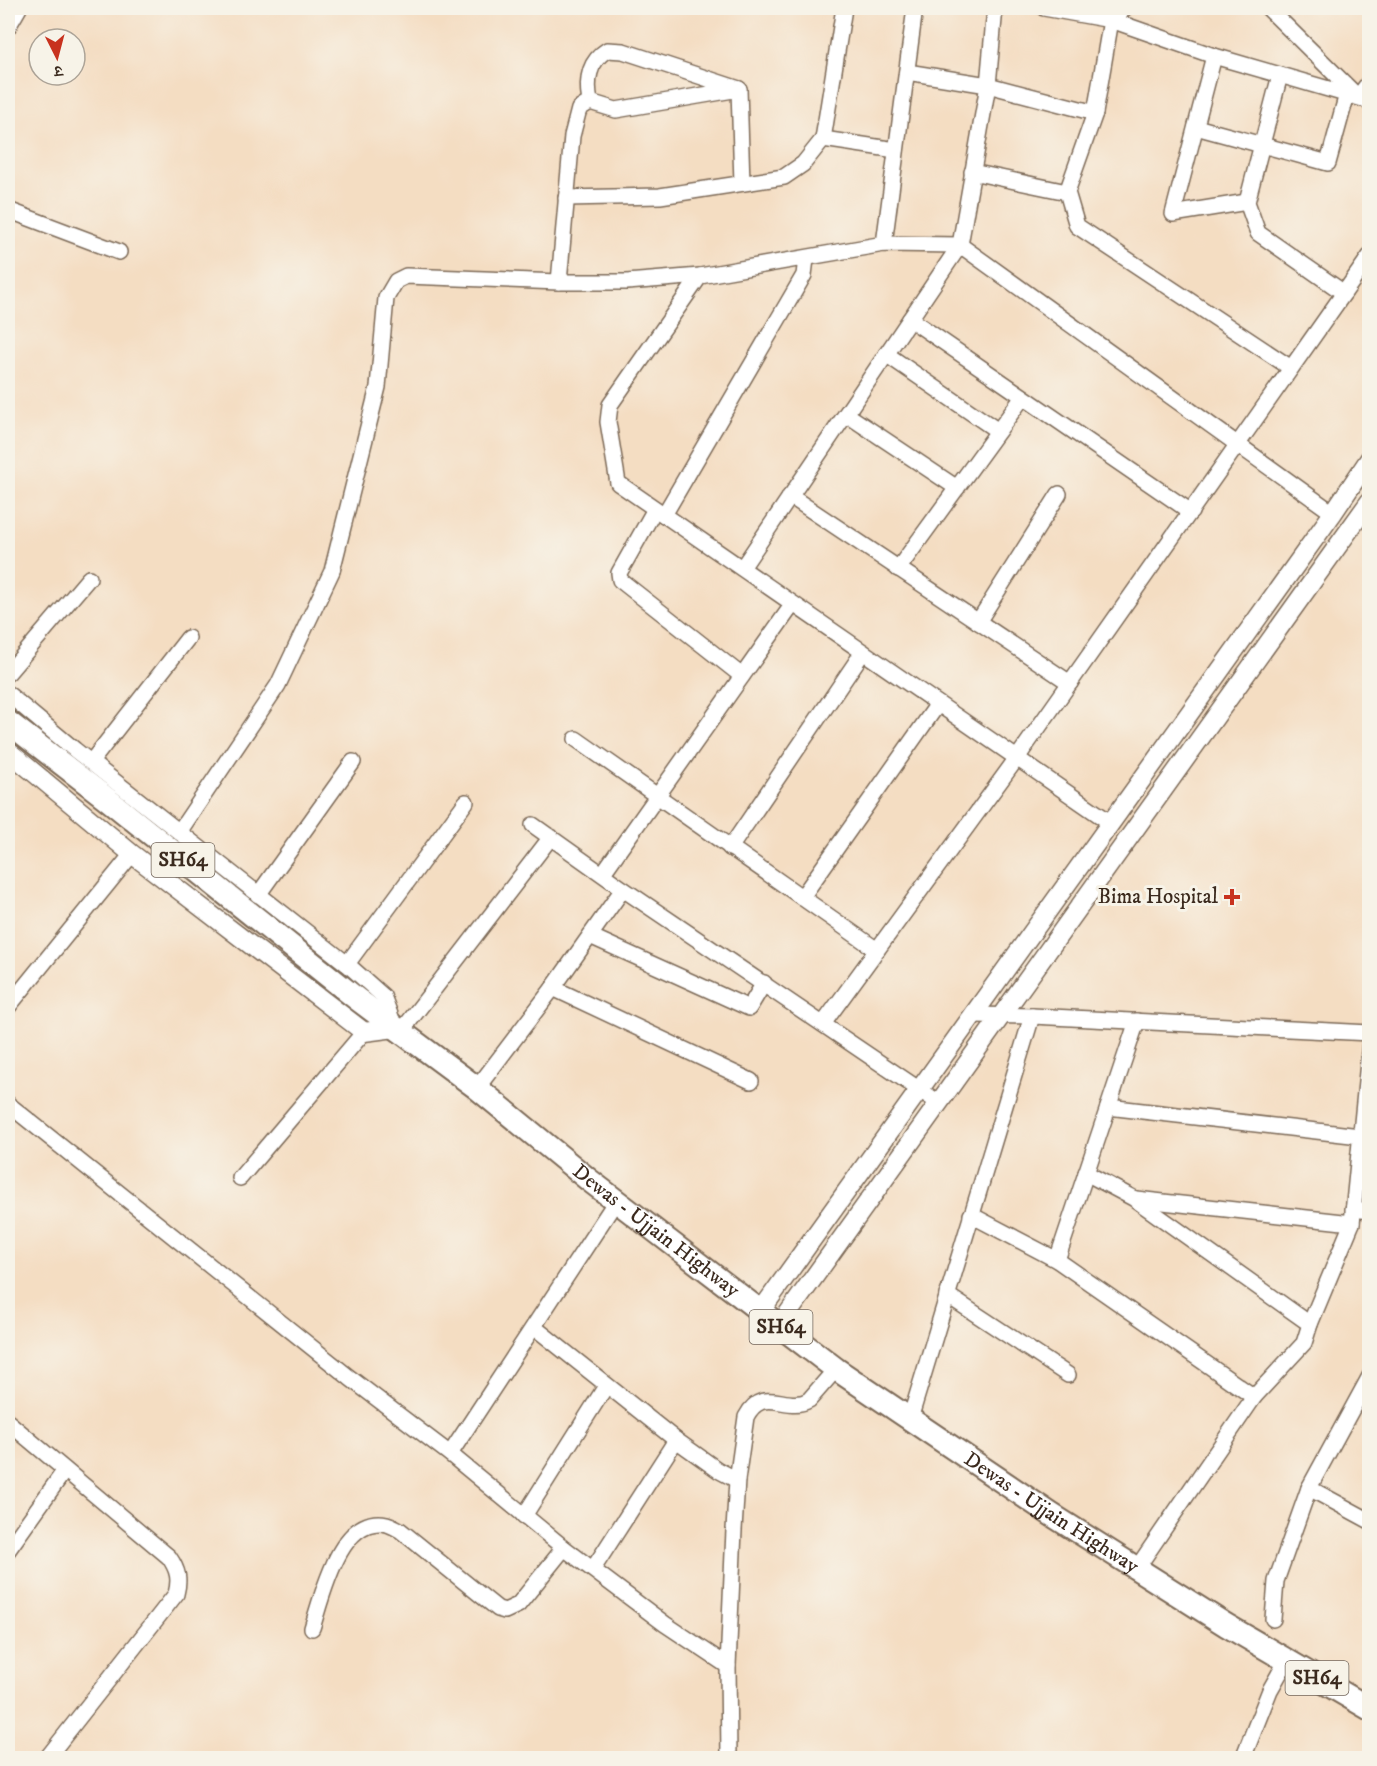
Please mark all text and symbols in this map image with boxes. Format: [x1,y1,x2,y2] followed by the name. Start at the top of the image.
[27,27,87,87] north arrow
[52,60,65,81] text: उ
[152,843,214,877] road number: SH64
[1098,884,1219,910] place label: Bima Hospital
[1223,888,1241,906] marker: Bima Hospital
[567,1159,745,1304] street label: Dewas - Ujjain Highway
[750,1310,812,1344] road number: SH64
[959,1446,1145,1580] street label: Dewas - Ujjain Highway
[1286,1661,1348,1695] road number: SH64

